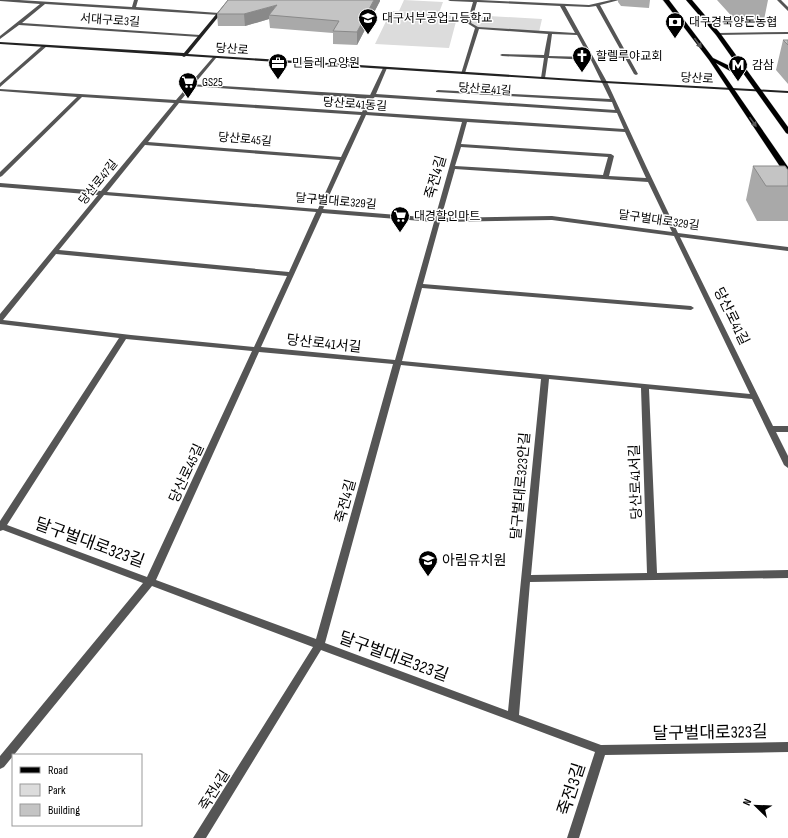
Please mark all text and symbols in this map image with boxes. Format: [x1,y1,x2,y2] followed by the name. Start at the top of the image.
[357,7,379,35] school or university icon: 대구서부공업고등학교
[79,11,141,30] street label: 서대구로3길
[382,11,492,26] place label: 대구서부공업고등학교
[664,11,686,39] bank icon: 대구경북양돈농협
[689,15,777,30] place label: 대구경북양돈농협
[694,37,703,48] one-way arrow
[215,41,249,58] street label: 당산로
[571,45,593,73] church icon: 할렐루야교회
[596,49,662,64] place label: 할렐루야교회
[267,52,289,80] office icon: 민들레 요양원
[727,54,749,82] metro station icon: 감삼
[292,56,360,71] place label: 민들레 요양원
[752,58,774,73] place label: 감삼
[680,70,714,87] street label: 당산로
[177,71,199,99] supermarket icon: GS25
[202,75,223,90] place label: GS25
[458,80,512,99] street label: 당산로41길
[322,95,388,114] street label: 당산로41동길
[749,116,757,127] one-way arrow
[217,130,273,149] street label: 당산로45길
[421,153,450,201] street label: 죽전4길
[76,157,121,208] street label: 당산로47길
[295,190,377,213] street label: 달구벌대로329길
[389,205,411,233] supermarket icon: 대경할인마트
[618,207,700,234] street label: 달구벌대로329길
[414,209,480,224] place label: 대경할인마트
[710,284,753,348] street label: 당산로41길
[286,331,362,356] street label: 당산로41서길
[507,432,534,540] street label: 달구벌대로323안길
[165,441,207,505] street label: 당산로45길
[626,444,645,520] street label: 당산로41서길
[332,477,359,525] street label: 죽전4길
[32,514,147,572] street label: 달구벌대로323길
[417,549,439,577] school or university icon: 아림유치원
[442,552,506,569] place label: 아림유치원
[336,628,451,686] street label: 달구벌대로323길
[652,722,768,744] street label: 달구벌대로323길
[12,754,142,826] legend
[554,761,590,818] street label: 죽전3길
[48,763,68,778] text: Road
[195,767,233,814] street label: 죽전4길
[48,783,66,798] text: Park
[736,786,776,826] north arrow
[740,797,754,808] text: N
[48,803,80,818] text: Building

